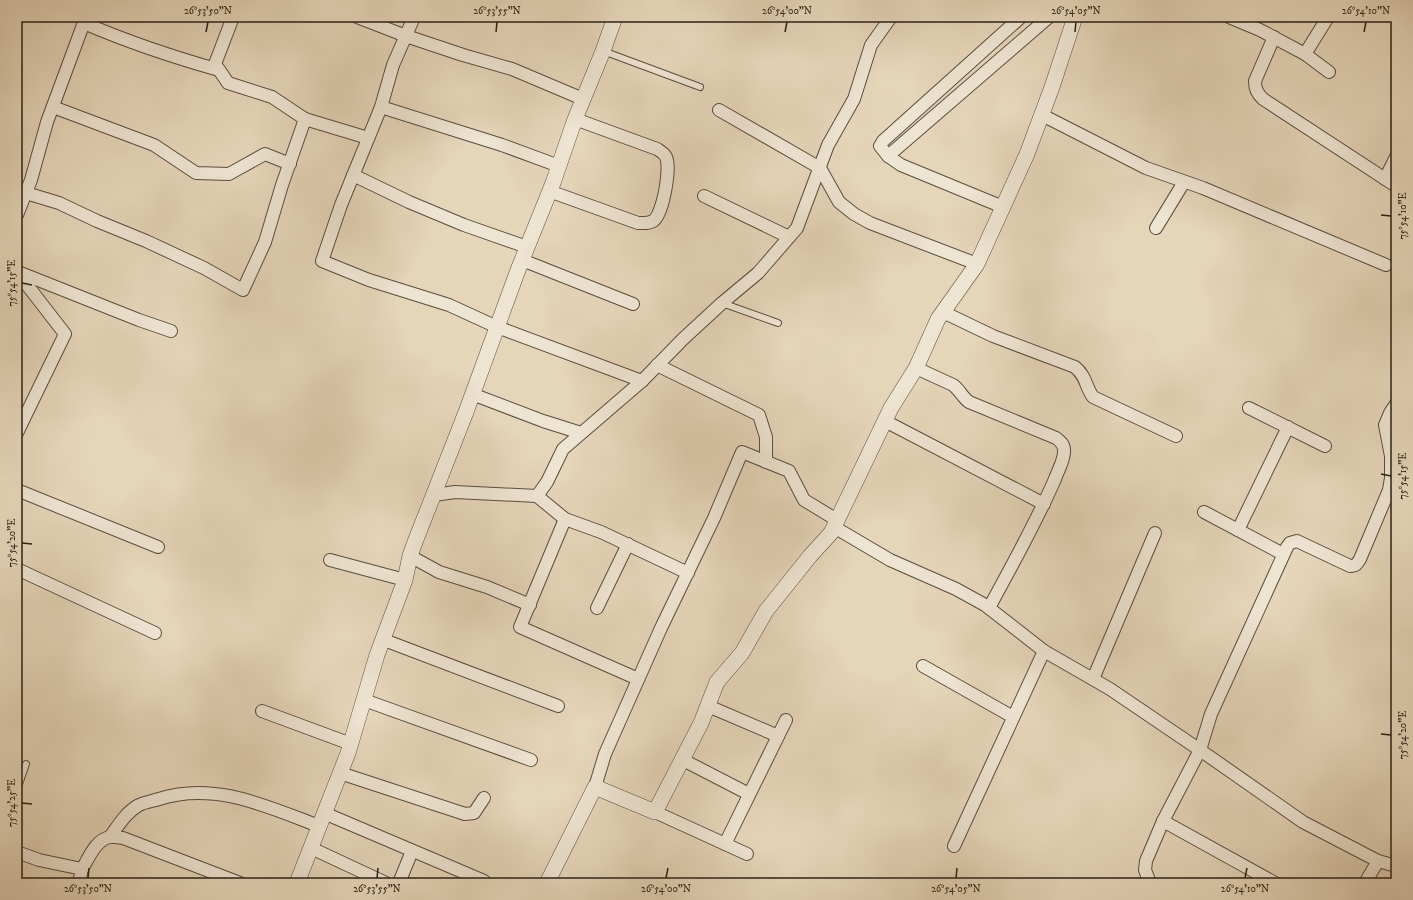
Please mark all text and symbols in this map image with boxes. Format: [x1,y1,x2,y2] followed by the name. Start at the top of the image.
[184,5,232,17] text: 26°53'50"N
[473,5,521,17] text: 26°53'55"N
[762,5,812,17] text: 26°54'00"N
[1051,5,1101,17] text: 26°54'05"N
[1342,5,1390,17] text: 26°54'10"N
[1397,192,1409,240] text: 75°54'10"E
[6,260,18,306] text: 75°54'15"E
[1397,453,1409,499] text: 75°54'15"E
[6,519,18,567] text: 75°54'20"E
[1397,711,1409,759] text: 75°54'20"E
[6,779,18,827] text: 75°54'25"E
[64,883,112,895] text: 26°53'50"N
[353,883,401,895] text: 26°53'55"N
[641,883,691,895] text: 26°54'00"N
[931,883,981,895] text: 26°54'05"N
[1221,883,1269,895] text: 26°54'10"N

